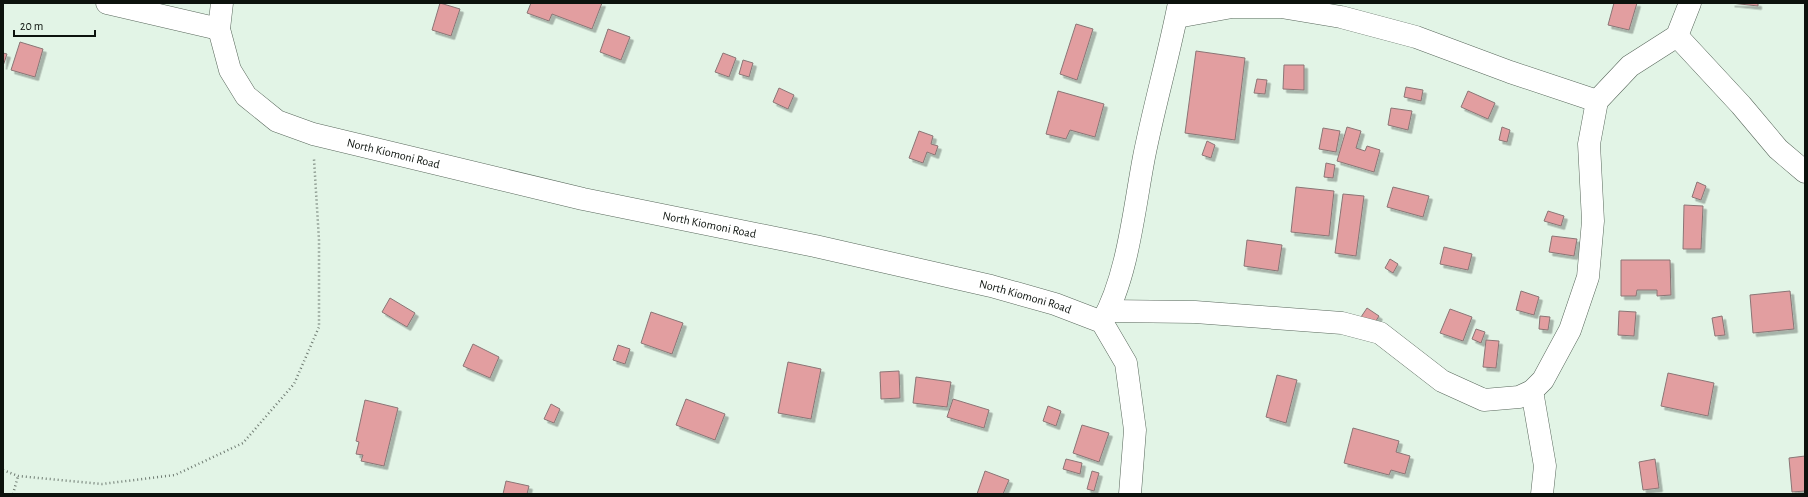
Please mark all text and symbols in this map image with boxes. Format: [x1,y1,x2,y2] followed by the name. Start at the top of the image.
[14,12,95,38] scale bar
[20,20,43,32] text: 20 m
[346,136,441,170] street label: North Kiomoni Road
[662,209,757,240] street label: North Kiomoni Road
[978,278,1073,316] street label: North Kiomoni Road

